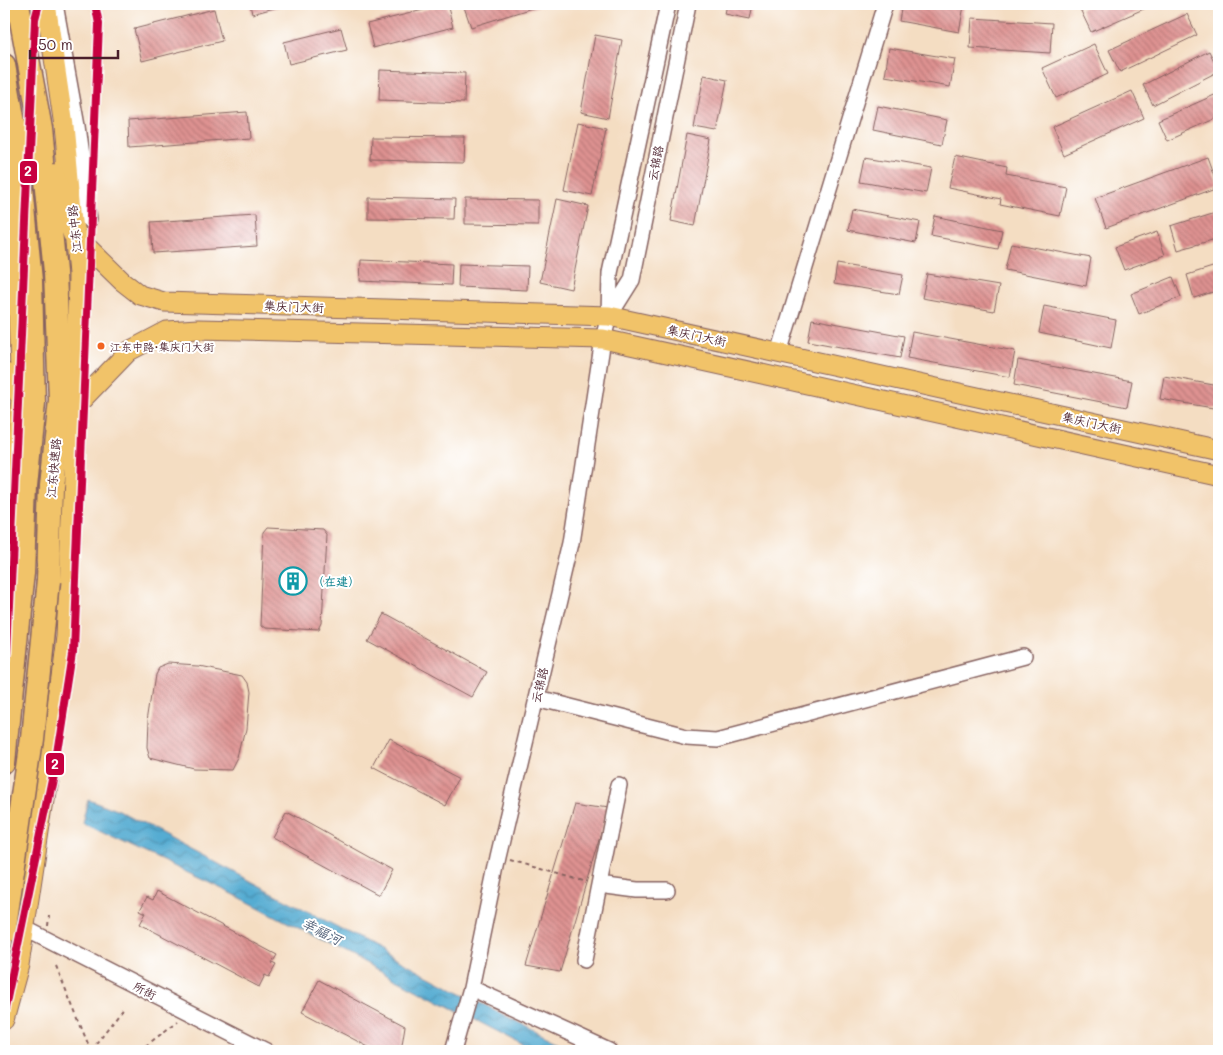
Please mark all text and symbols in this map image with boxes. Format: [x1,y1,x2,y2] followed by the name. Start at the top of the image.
[30,28,118,60] scale bar
[38,34,73,54] text: 50 m
[644,144,666,182] street label: 云锦路
[19,160,38,184] line badge: 2
[24,161,32,180] text: 2
[64,204,84,254] street label: 江东中路
[264,297,324,315] street label: 集庆门大街
[666,321,728,349] street label: 集庆门大街
[110,339,215,354] place label: 江东中路·集庆门大街
[96,341,106,351] marker: 江东中路·集庆门大街
[1061,408,1123,436] street label: 集庆门大街
[42,437,64,499] street label: 江东快速路
[278,566,308,596] building icon: （在建）
[312,573,360,589] place label: （在建）
[527,666,551,704] street label: 云锦路
[45,752,65,776] line badge: 2
[51,754,59,773] text: 2
[299,913,347,950] water label: 幸福河
[131,977,159,1003] street label: 所街

